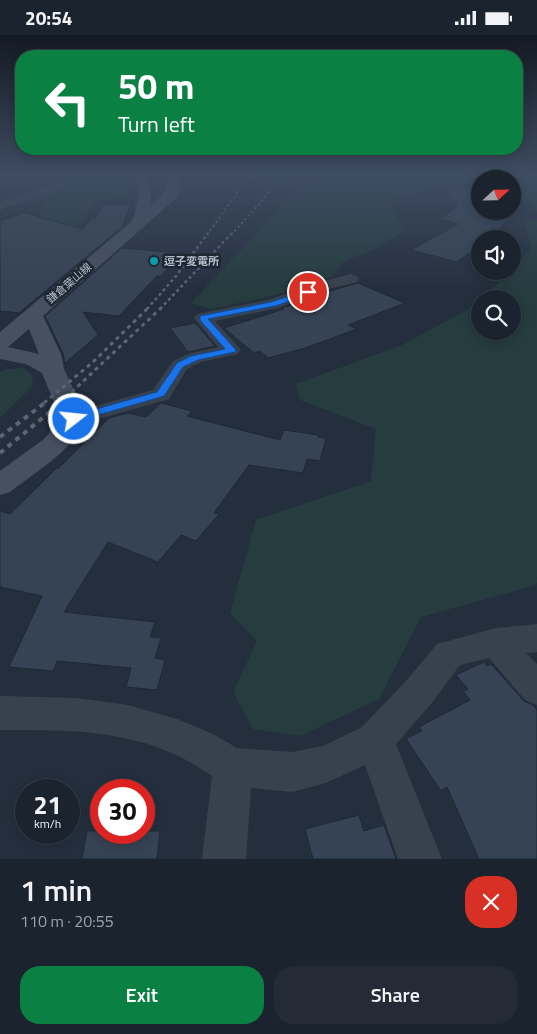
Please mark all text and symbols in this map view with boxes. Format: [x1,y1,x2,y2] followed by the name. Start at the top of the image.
[25,3,72,32] text: 20:54
[118,59,194,113] text: 50 m
[35,70,100,135] icon: left
[118,107,195,141] text: Turn left
[471,170,521,220] north arrow
[471,170,521,340] map controls
[471,230,521,280] button: sound
[164,253,219,269] place label: 逗子変電所
[148,255,160,267] marker: 逗子変電所
[43,259,95,307] street label: 鎌倉葉山線
[287,271,329,313] pin
[294,278,322,306] icon: arrive
[471,290,521,340] button: search
[47,392,99,444] position arrow
[90,779,155,844] speed limit sign: 30
[33,786,62,824] text: 21
[34,814,61,833] text: km/h
[20,867,92,913] text: 1 min
[465,876,517,928] button: close
[20,909,114,933] text: 110 m · 20:55
[20,966,264,1024] button: Exit
[274,966,517,1024] button: Share

